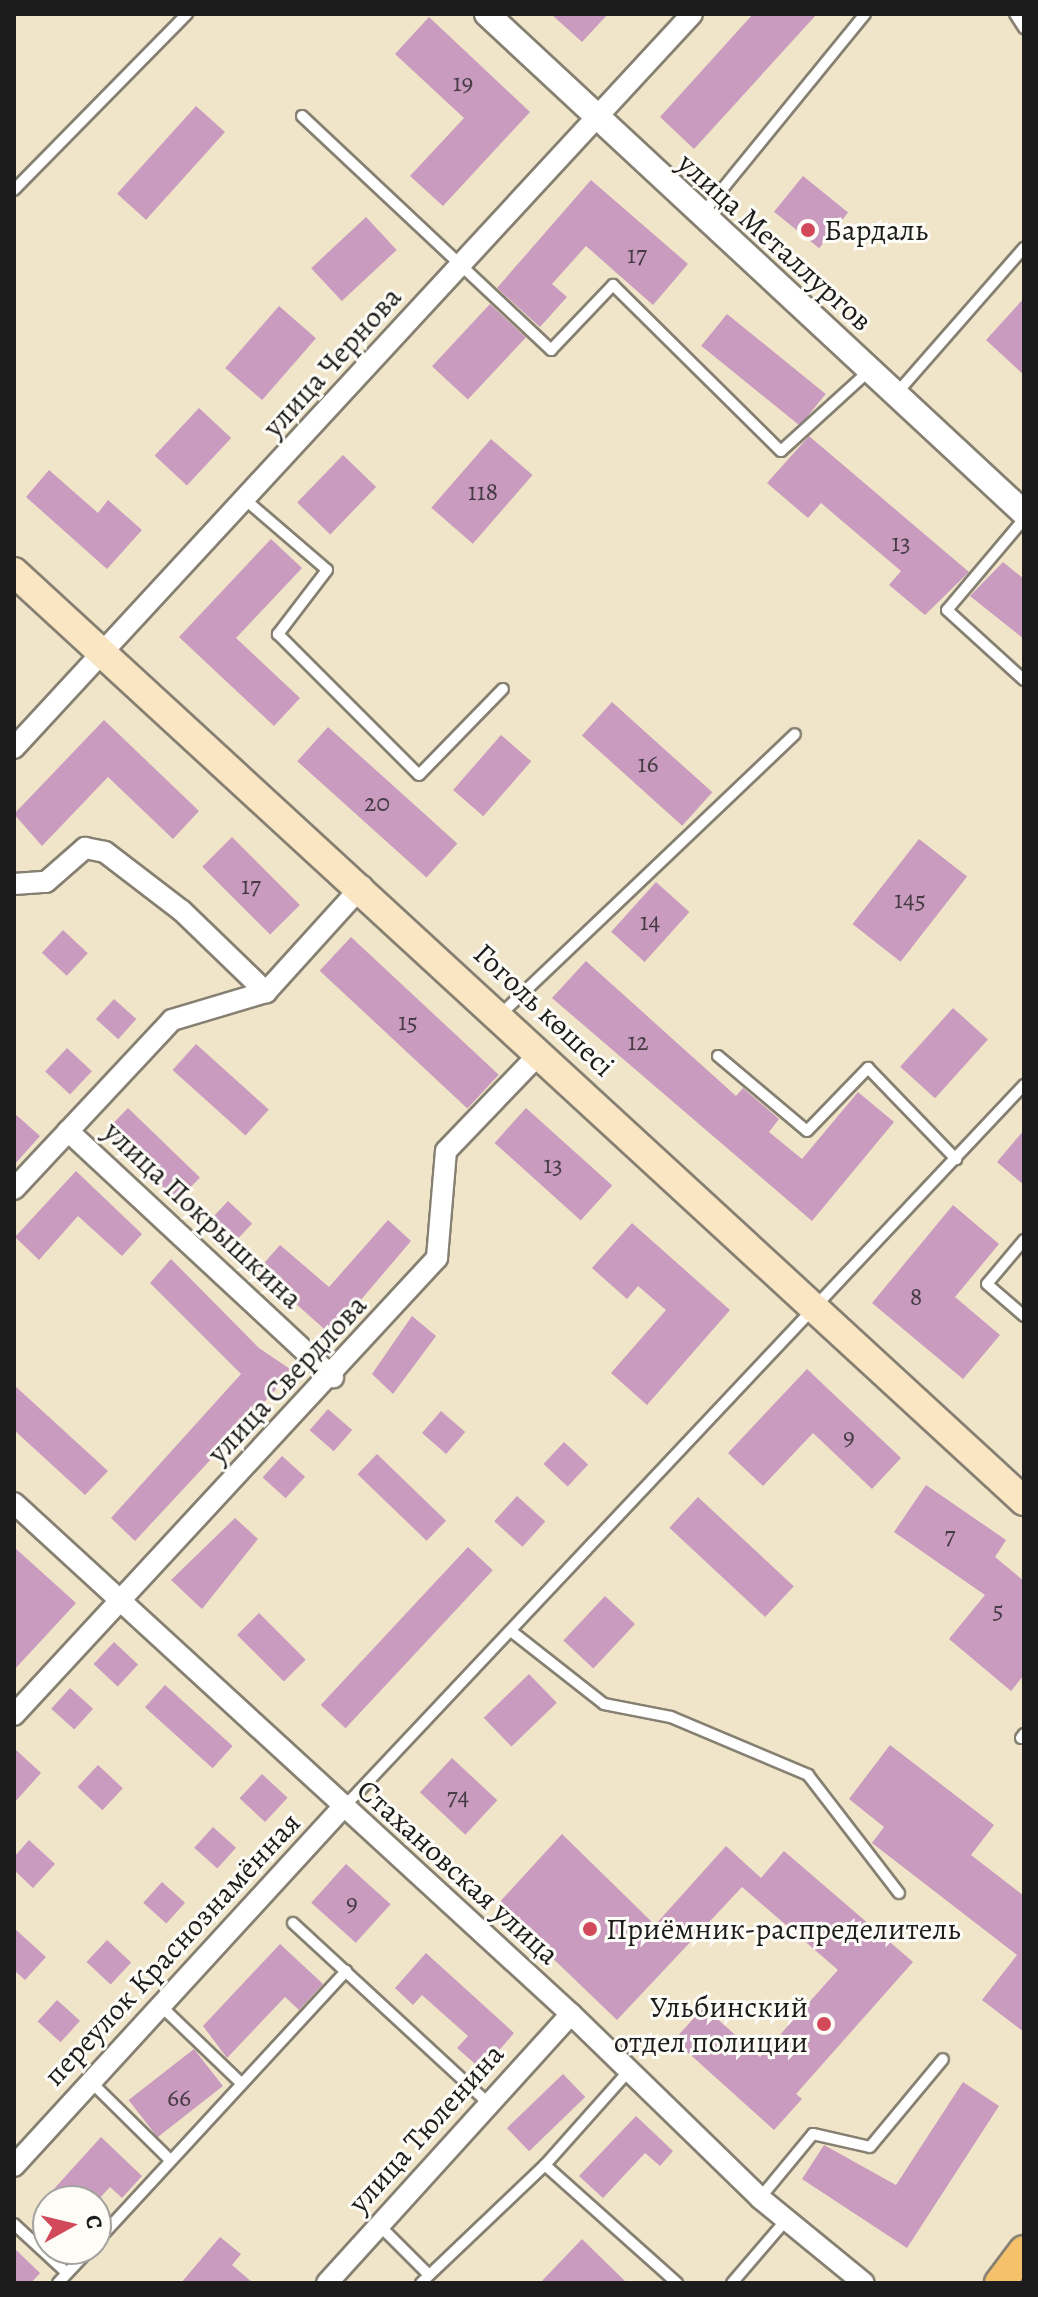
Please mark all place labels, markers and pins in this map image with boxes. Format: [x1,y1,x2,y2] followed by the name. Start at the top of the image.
[824,212,928,248] place label: Бардаль
[799,221,817,239] marker: Бардаль
[606,1911,961,1947] place label: Приёмник-распределитель
[581,1920,599,1938] marker: Приёмник-распределитель
[614,1989,808,2060] place label: Ульбинский отдел полиции
[815,2015,833,2033] marker: Ульбинский отдел полиции

